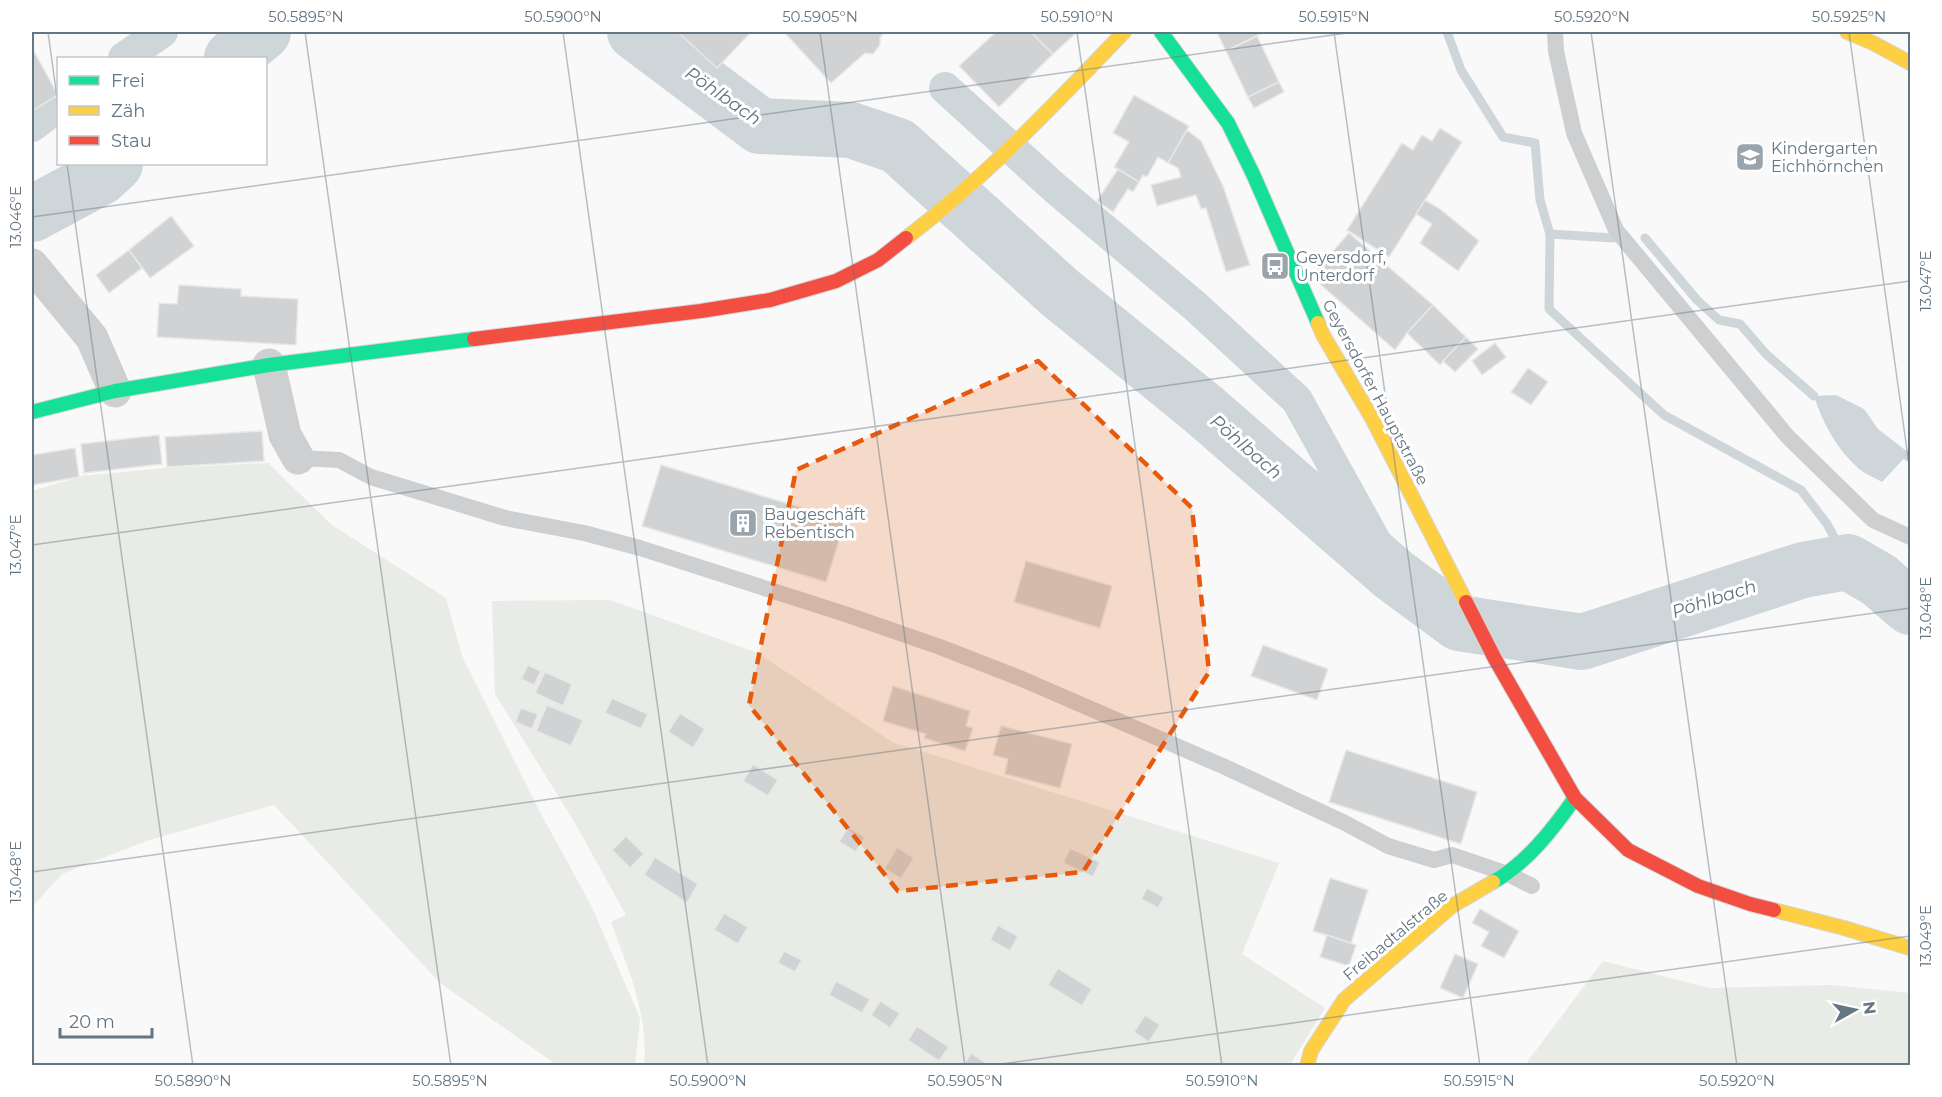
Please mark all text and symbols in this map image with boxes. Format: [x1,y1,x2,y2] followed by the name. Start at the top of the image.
[268,7,344,26] text: 50.5895°N
[524,7,602,26] text: 50.5900°N
[782,7,858,26] text: 50.5905°N
[1041,7,1113,26] text: 50.5910°N
[1298,7,1370,26] text: 50.5915°N
[1554,7,1630,26] text: 50.5920°N
[1812,7,1886,26] text: 50.5925°N
[57,57,267,165] legend
[681,62,765,130] water label: Pöhlbach
[111,70,145,92] text: Frei
[111,100,146,122] text: Zäh
[111,130,152,152] text: Stau
[1771,139,1884,176] place label: Kindergarten Eichhörnchen
[1734,141,1766,173] school or university icon: Kindergarten Eichhörnchen
[6,186,25,248] text: 13.046°E
[1296,248,1386,285] place label: Geyersdorf, Unterdorf
[1259,250,1291,282] bus stop icon: Geyersdorf, Unterdorf
[1916,250,1935,312] text: 13.047°E
[1318,296,1433,488] street label: Geyersdorfer Hauptstraße
[1206,410,1286,484] water label: Pöhlbach
[764,505,866,542] place label: Baugeschäft Rebentisch
[727,507,759,539] building icon: Baugeschäft Rebentisch
[6,514,25,576] text: 13.047°E
[1669,575,1759,623] water label: Pöhlbach
[1916,577,1935,639] text: 13.048°E
[6,841,25,903] text: 13.048°E
[1339,886,1452,985] street label: Freibadtalstraße
[1916,905,1935,967] text: 13.049°E
[1825,980,1885,1040] north arrow
[1859,1000,1880,1016] text: N
[60,1001,152,1039] scale bar
[69,1011,115,1033] text: 20 m
[154,1071,232,1090] text: 50.5890°N
[412,1071,488,1090] text: 50.5895°N
[669,1071,747,1090] text: 50.5900°N
[927,1071,1003,1090] text: 50.5905°N
[1186,1071,1258,1090] text: 50.5910°N
[1443,1071,1515,1090] text: 50.5915°N
[1699,1071,1775,1090] text: 50.5920°N

